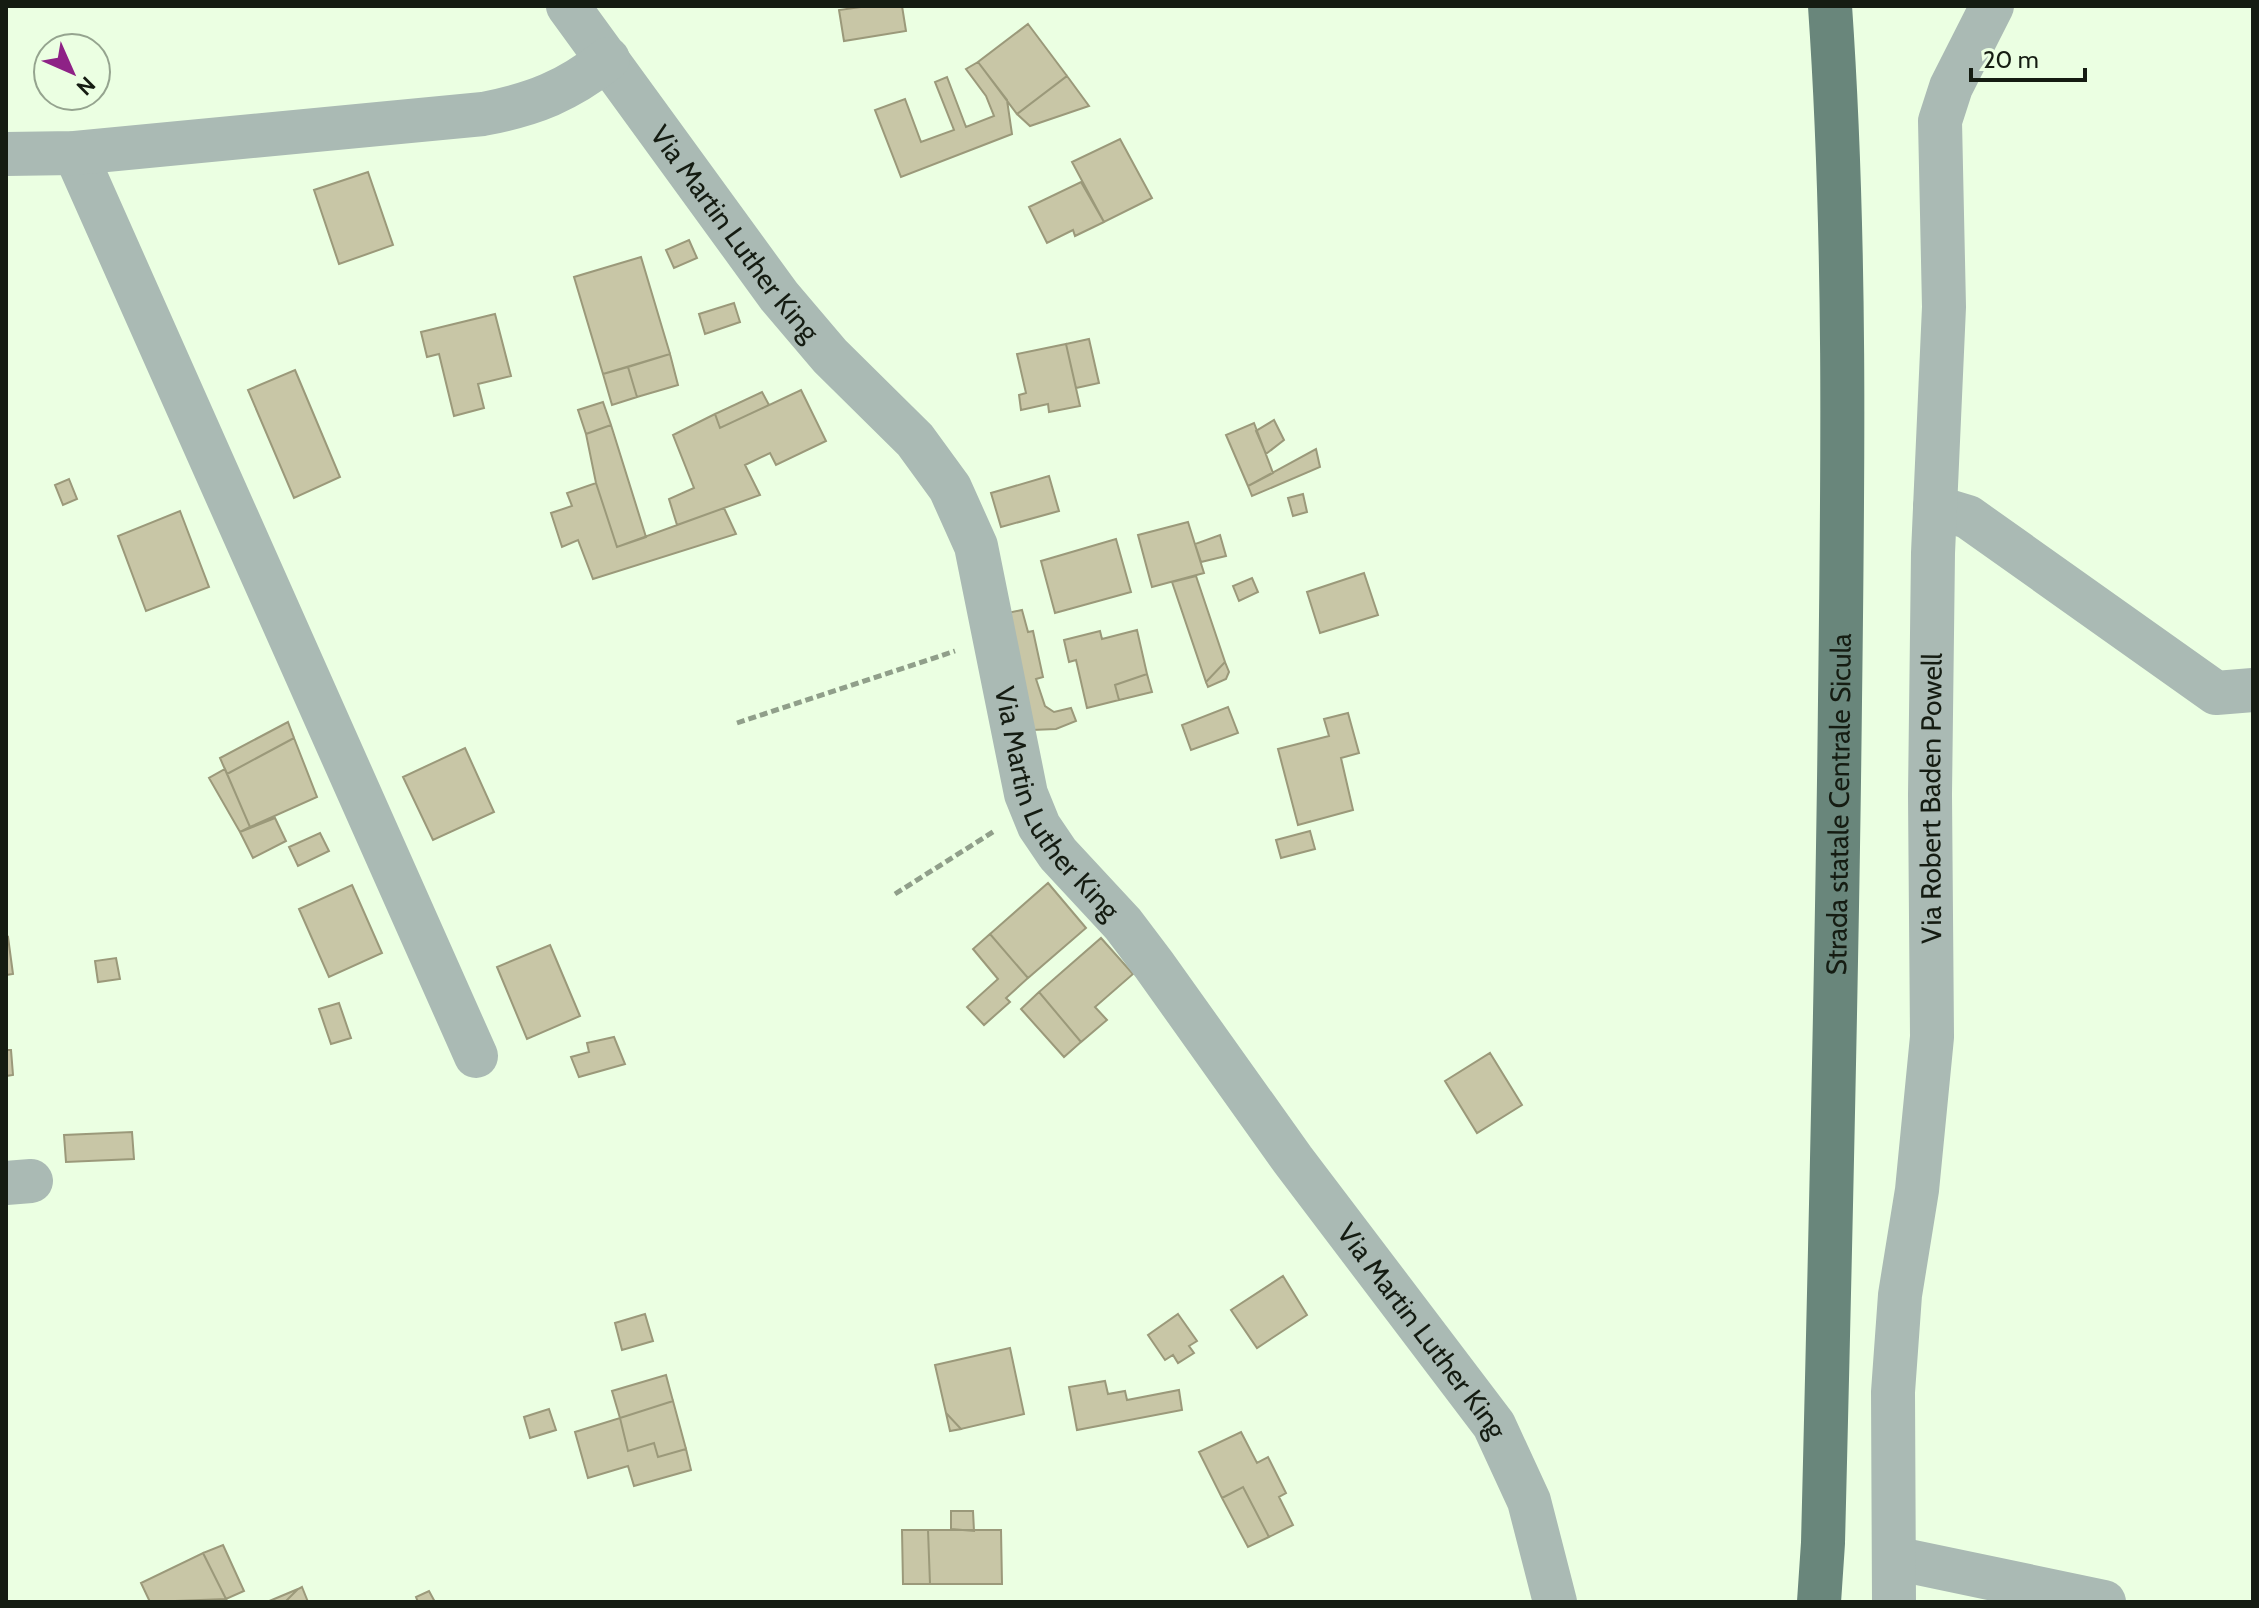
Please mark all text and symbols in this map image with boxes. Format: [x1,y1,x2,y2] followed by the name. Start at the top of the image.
[32,32,112,112] north arrow
[1971,32,2085,82] scale bar
[1983,45,2039,74] text: 20 m
[71,71,101,101] text: N
[643,119,828,349] street label: Via Martin Luther King
[1819,633,1858,976] street label: Strada statale Centrale Sicula
[1913,652,1949,944] street label: Via Robert Baden Powell
[988,683,1128,927] street label: Via Martin Luther King
[1330,1217,1515,1444] street label: Via Martin Luther King

